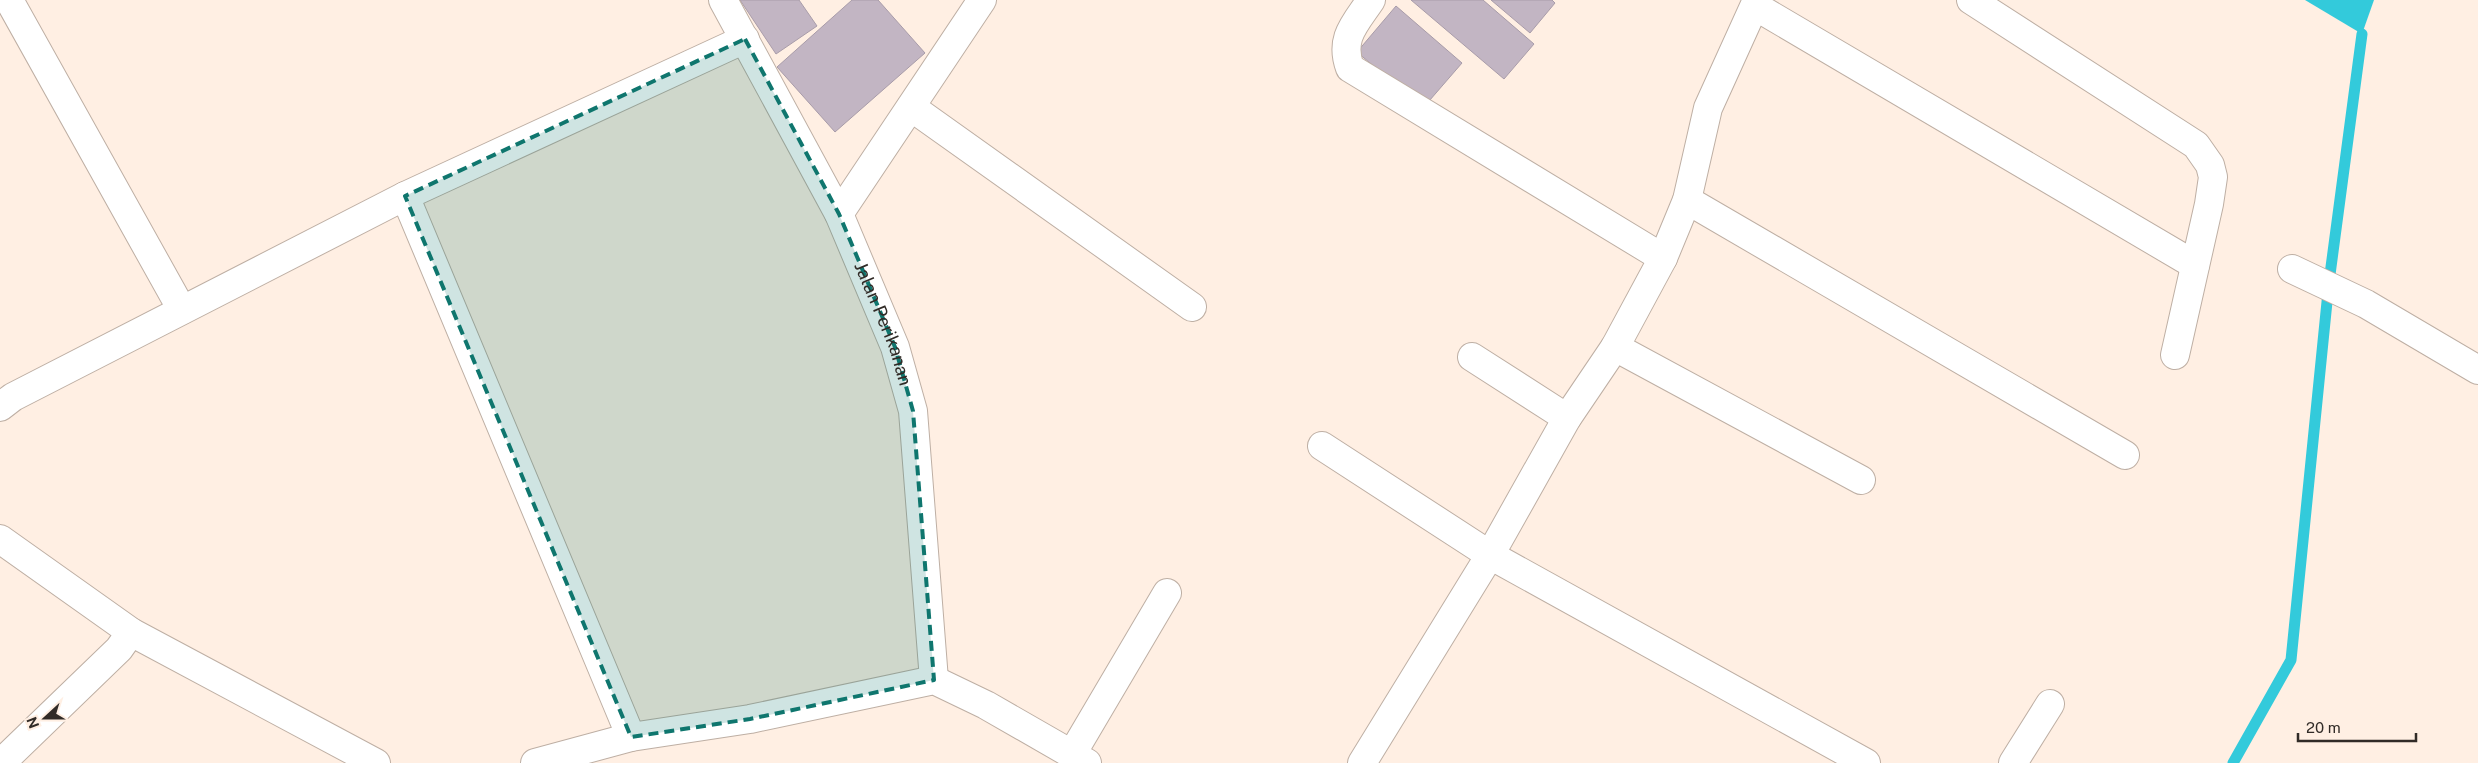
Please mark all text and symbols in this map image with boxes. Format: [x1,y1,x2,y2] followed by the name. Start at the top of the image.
[850,259,916,388] street label: Jalan Perikanan
[20,693,70,743] north arrow
[2298,710,2416,742] scale bar
[23,715,42,731] text: N
[2306,719,2341,736] text: 20 m

